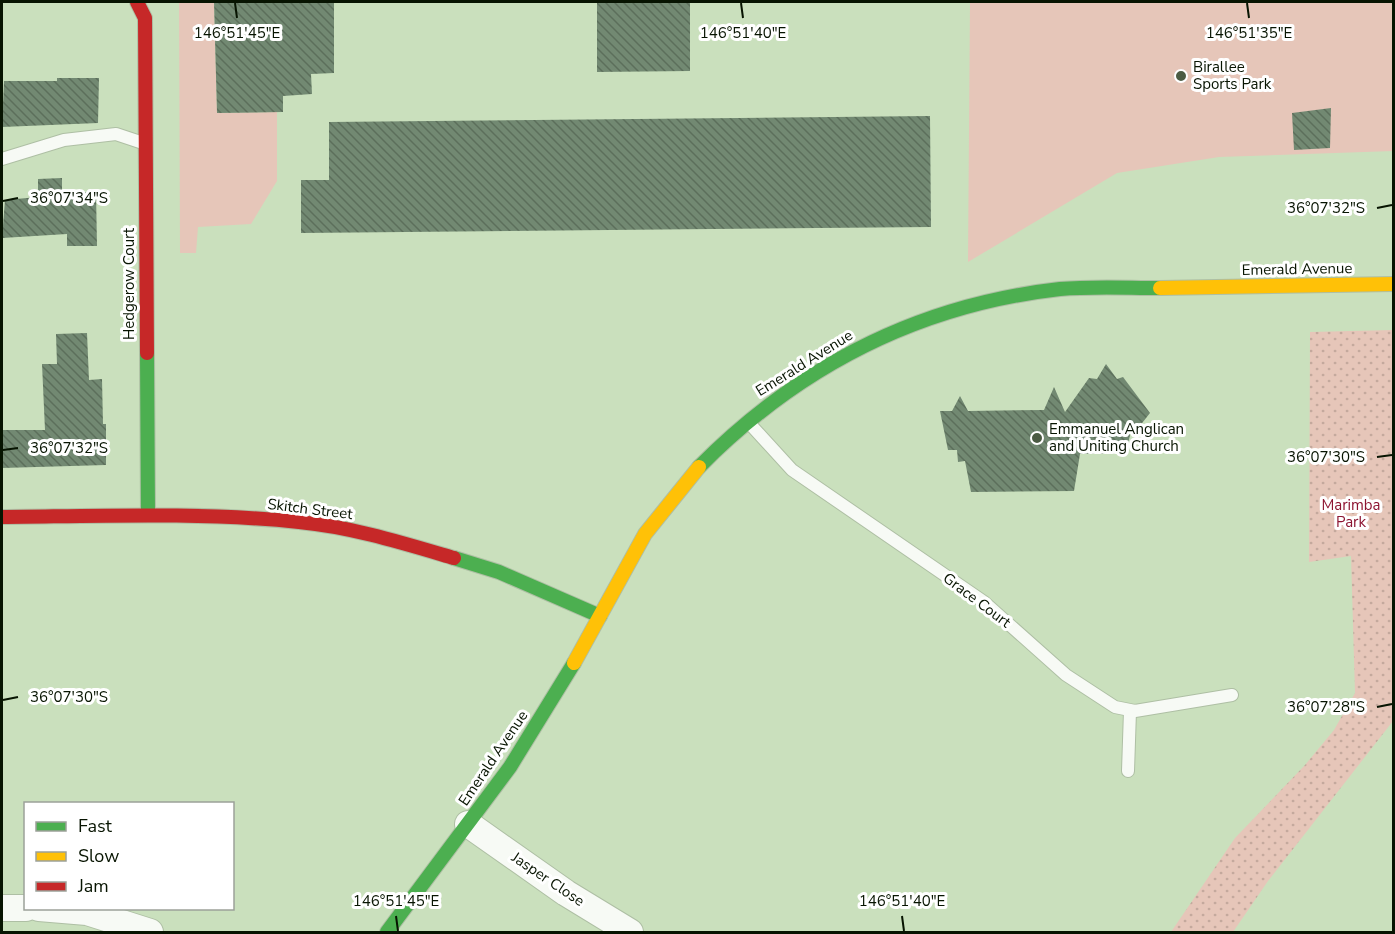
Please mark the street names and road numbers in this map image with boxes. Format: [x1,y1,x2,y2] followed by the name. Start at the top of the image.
[119,227,139,340] street label: Hedgerow Court
[1241,258,1353,280] street label: Emerald Avenue
[752,325,856,401] street label: Emerald Avenue
[266,494,354,524] street label: Skitch Street
[939,568,1016,633] street label: Grace Court
[454,706,532,810] street label: Emerald Avenue
[507,847,588,911] street label: Jasper Close

